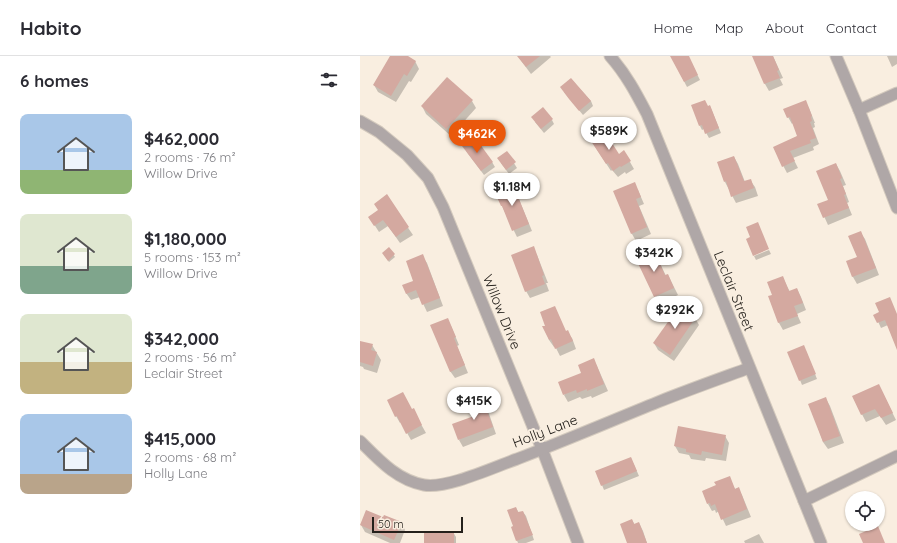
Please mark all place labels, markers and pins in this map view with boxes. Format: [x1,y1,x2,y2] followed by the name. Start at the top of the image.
[581,117,637,151] pin: $589K
[449,120,505,154] pin: $462K
[479,173,545,207] pin: $1.18M
[626,239,682,273] pin: $342K
[647,296,703,330] pin: $292K
[446,387,502,421] pin: $415K

